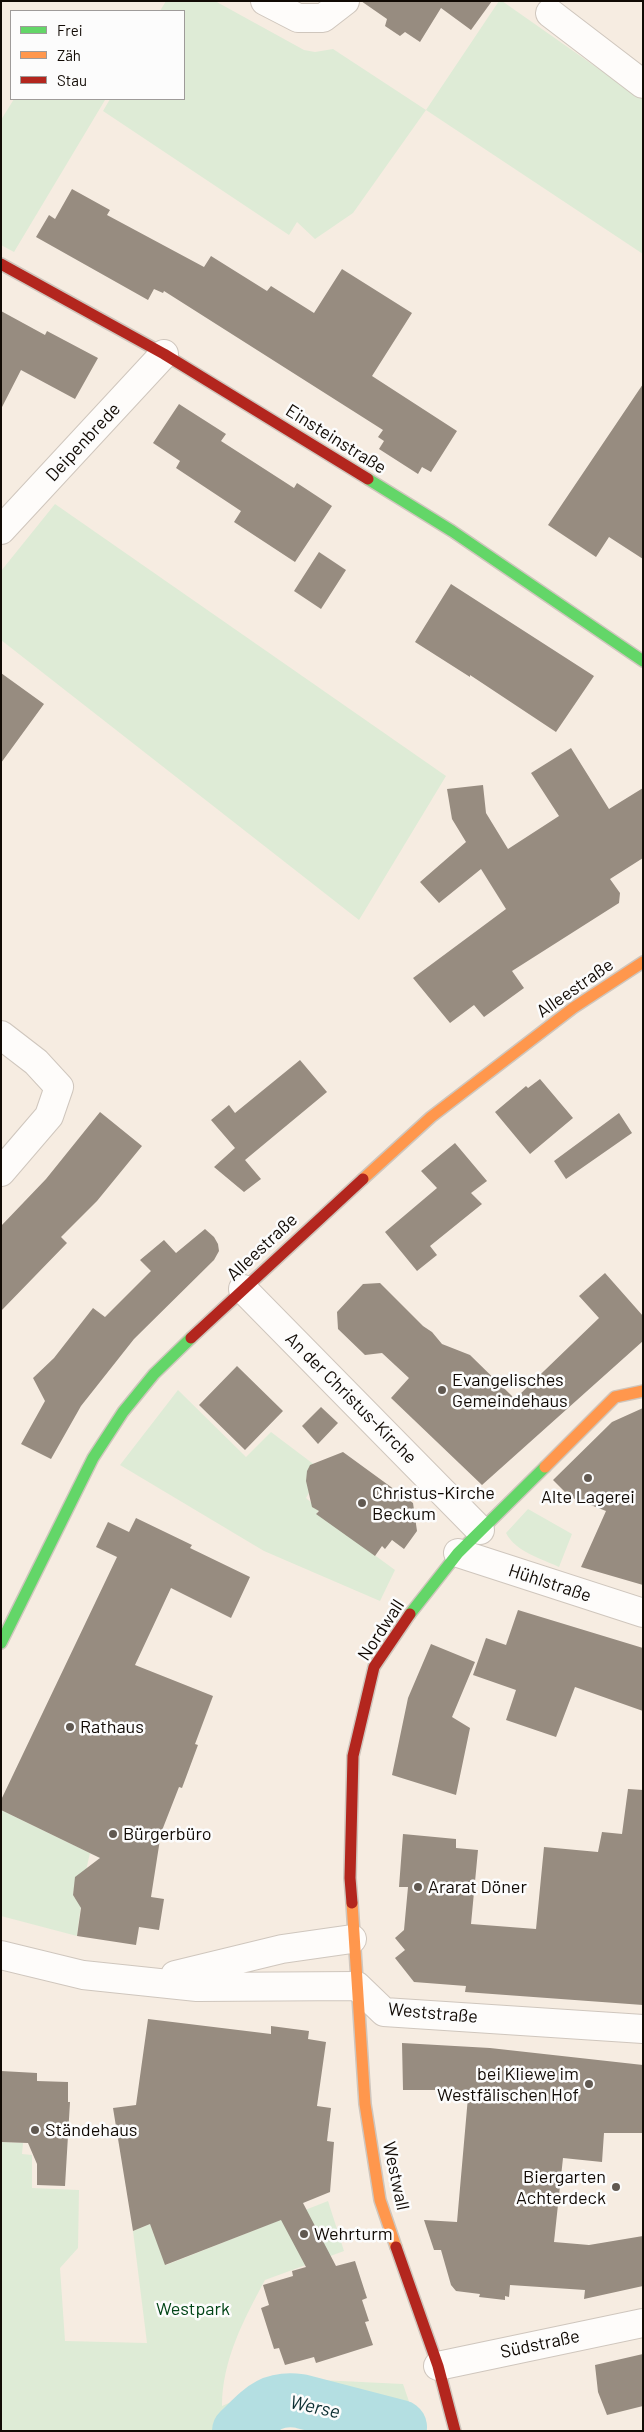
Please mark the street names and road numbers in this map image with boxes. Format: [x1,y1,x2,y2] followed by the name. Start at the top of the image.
[41,398,125,486] street label: Deipenbrede
[282,399,390,479] street label: Einsteinstraße
[532,954,618,1022] street label: Alleestraße
[222,1209,302,1285] street label: Alleestraße
[281,1328,421,1468] street label: An der Christus-Kirche
[506,1559,594,1607] street label: Hühlstraße
[353,1595,409,1665] street label: Nordwall
[387,1998,479,2028] street label: Weststraße
[378,2140,414,2212] street label: Westwall
[498,2325,582,2363] street label: Südstraße

